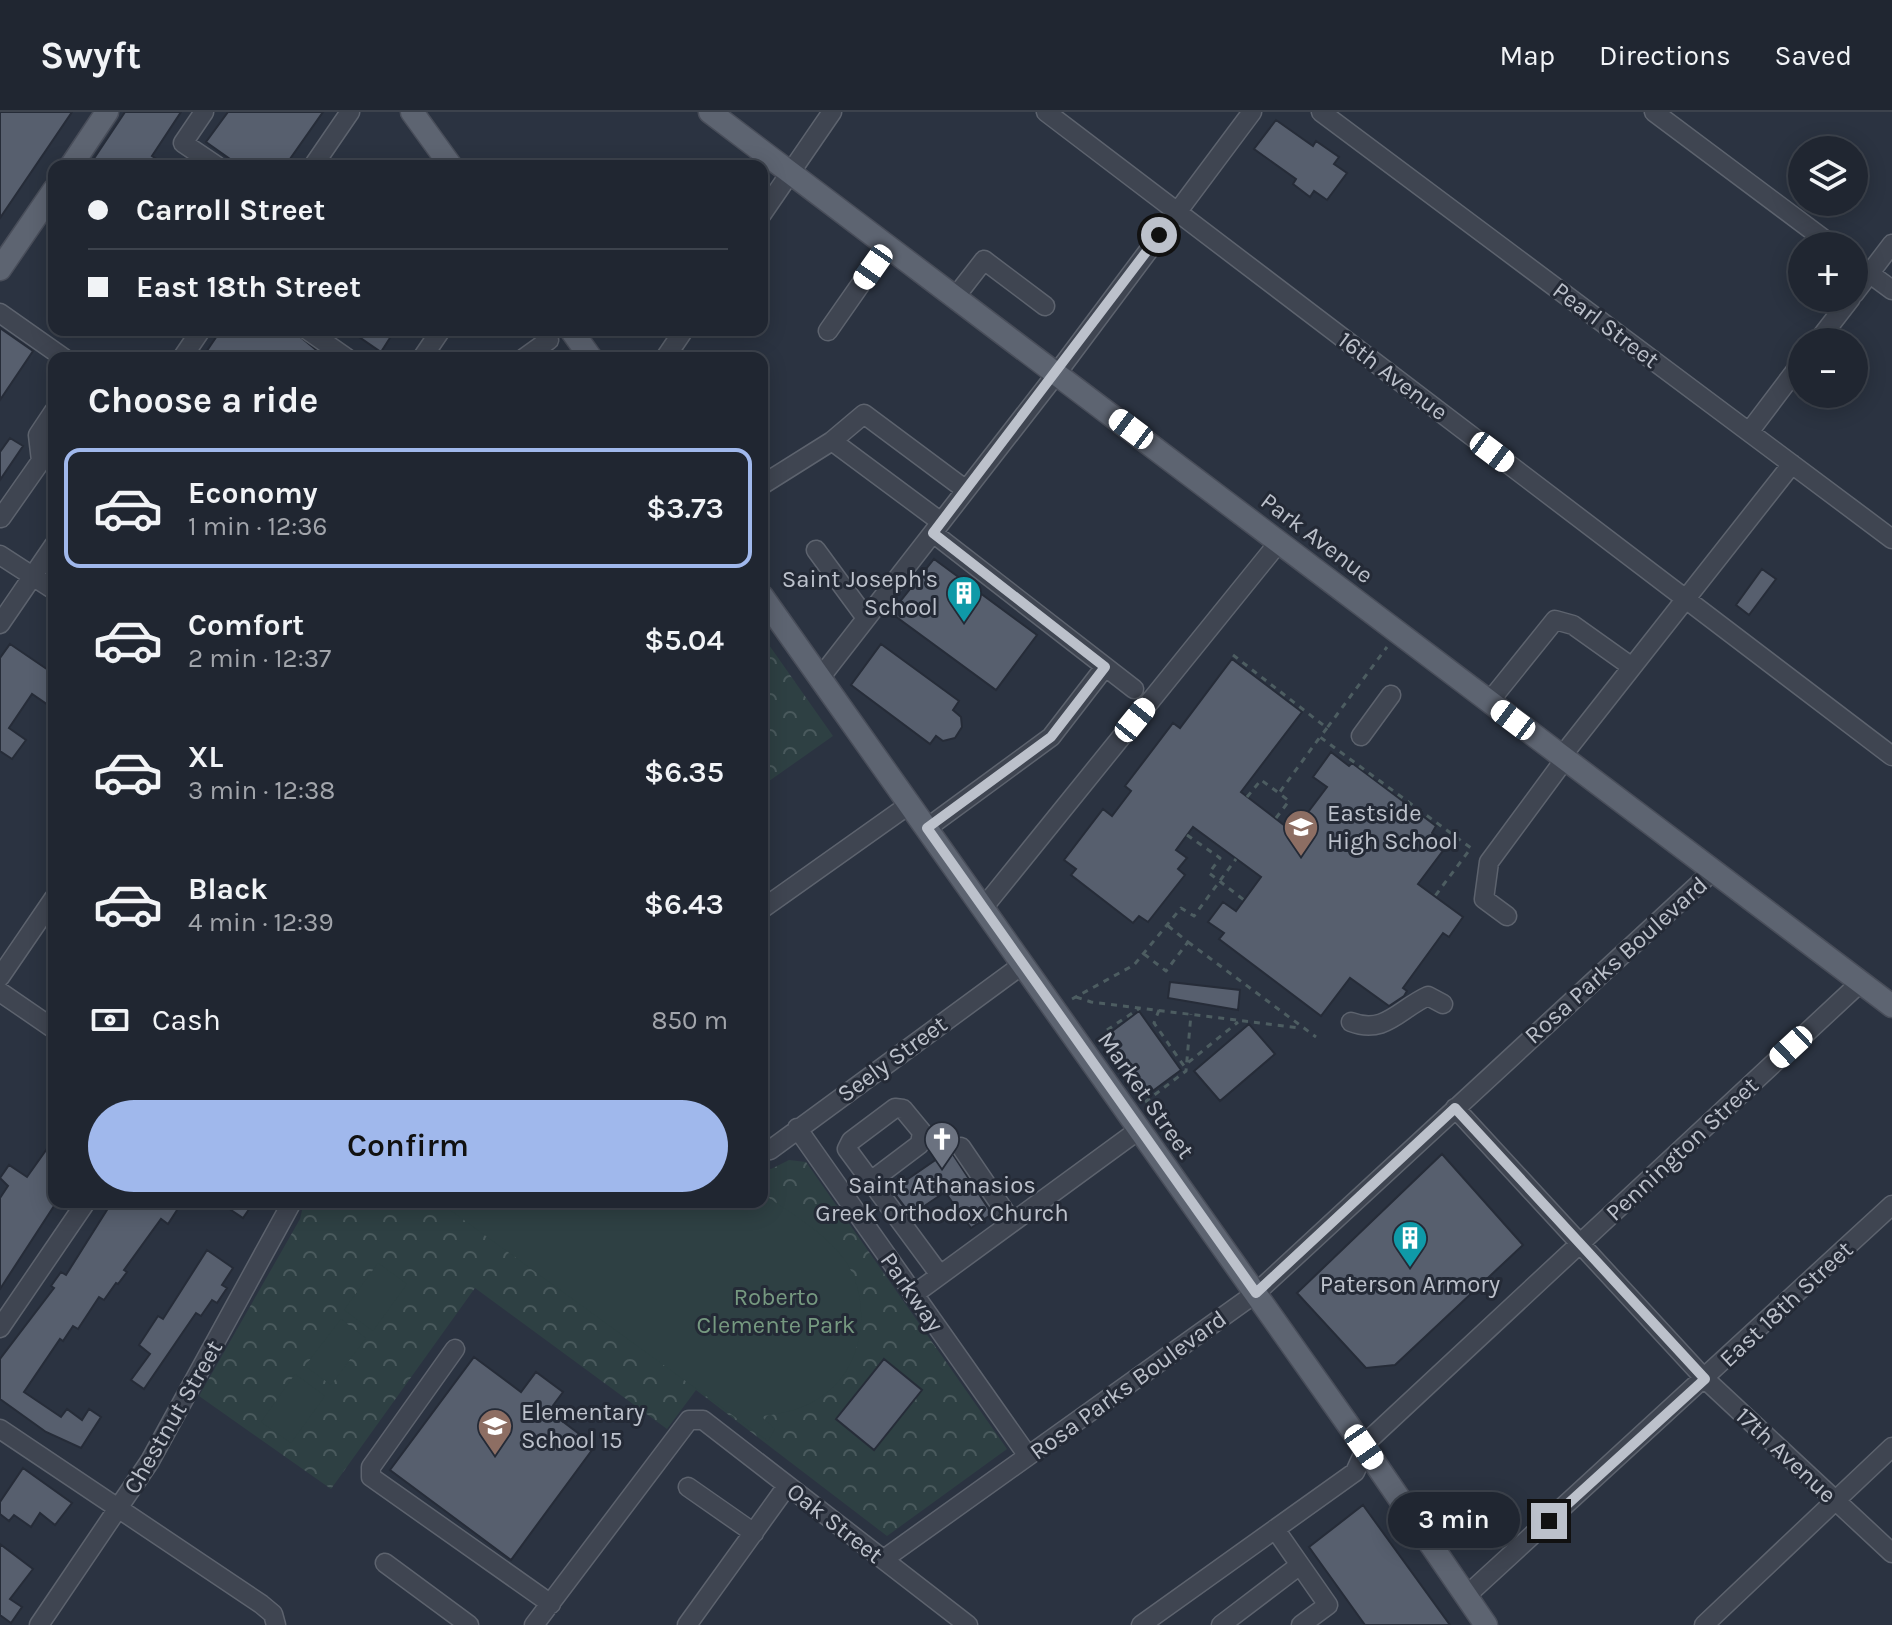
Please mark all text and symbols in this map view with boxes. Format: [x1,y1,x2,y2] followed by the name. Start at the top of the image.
[40,33,141,78] text: Swyft
[1500,39,1555,72] text: Map
[1599,39,1731,72] text: Directions
[1775,39,1852,72] text: Saved
[1788,136,1868,408] map controls
[1788,136,1868,216] button: layers
[136,192,325,228] text: Carroll Street
[1141,217,1177,253] route start
[1788,232,1868,312] button: +
[849,240,897,294] car
[136,269,361,305] text: East 18th Street
[1547,276,1665,374] street label: Pearl Street
[1333,326,1453,426] street label: 16th Avenue
[1788,328,1868,408] button: −
[88,379,318,421] text: Choose a ride
[1105,405,1157,453] car
[1466,428,1518,476] car
[92,472,164,544] icon: car
[188,475,318,511] text: Economy
[1255,487,1379,589] street label: Park Avenue
[646,490,724,526] text: $3.73
[188,511,327,542] text: 1 min · 12:36
[782,565,938,621] place label: Saint Joseph's School
[945,574,983,624] building icon: Saint Joseph's School
[92,604,164,676] icon: car
[188,607,304,643] text: Comfort
[644,622,724,658] text: $5.04
[188,643,331,674] text: 2 min · 12:37
[1111,694,1159,746] car
[1487,696,1539,744] car
[92,736,164,808] icon: car
[188,739,223,775] text: XL
[644,754,724,790] text: $6.35
[188,775,335,806] text: 3 min · 12:38
[1327,799,1458,855] place label: Eastside High School
[1282,808,1320,858] school or university icon: Eastside High School
[92,868,164,940] icon: car
[188,871,268,907] text: Black
[1519,871,1713,1049] street label: Rosa Parks Boulevard
[644,886,724,922] text: $6.43
[188,907,334,938] text: 4 min · 12:39
[88,998,132,1042] icon: cash
[152,1002,221,1038] text: Cash
[651,1005,728,1036] text: 850 m
[832,1010,952,1108] street label: Seely Street
[1765,1022,1817,1072] car
[1092,1026,1200,1164] street label: Market Street
[1600,1071,1764,1227] street label: Pennington Street
[88,1100,728,1192] button: Confirm
[923,1120,961,1170] church icon: Saint Athanasios Greek Orthodox Church
[815,1171,1069,1227] place label: Saint Athanasios Greek Orthodox Church
[1391,1219,1429,1269] building icon: Paterson Armory
[1714,1235,1858,1373] street label: East 18th Street
[875,1247,949,1337] street label: Parkway
[1320,1270,1500,1298] place label: Paterson Armory
[697,1283,855,1339] park label: Roberto Clemente Park
[1024,1304,1232,1466] street label: Rosa Parks Boulevard
[118,1335,228,1499] street label: Chestnut Street
[521,1398,645,1454] place label: Elementary School 15
[1730,1401,1842,1509] street label: 17th Avenue
[476,1407,514,1457] school or university icon: Elementary School 15
[1340,1420,1388,1474] car
[782,1477,888,1569] street label: Oak Street
[1389,1493,1521,1549] callout: 3 min
[1531,1503,1567,1539] route end
[1418,1504,1490,1535] text: 3 min

